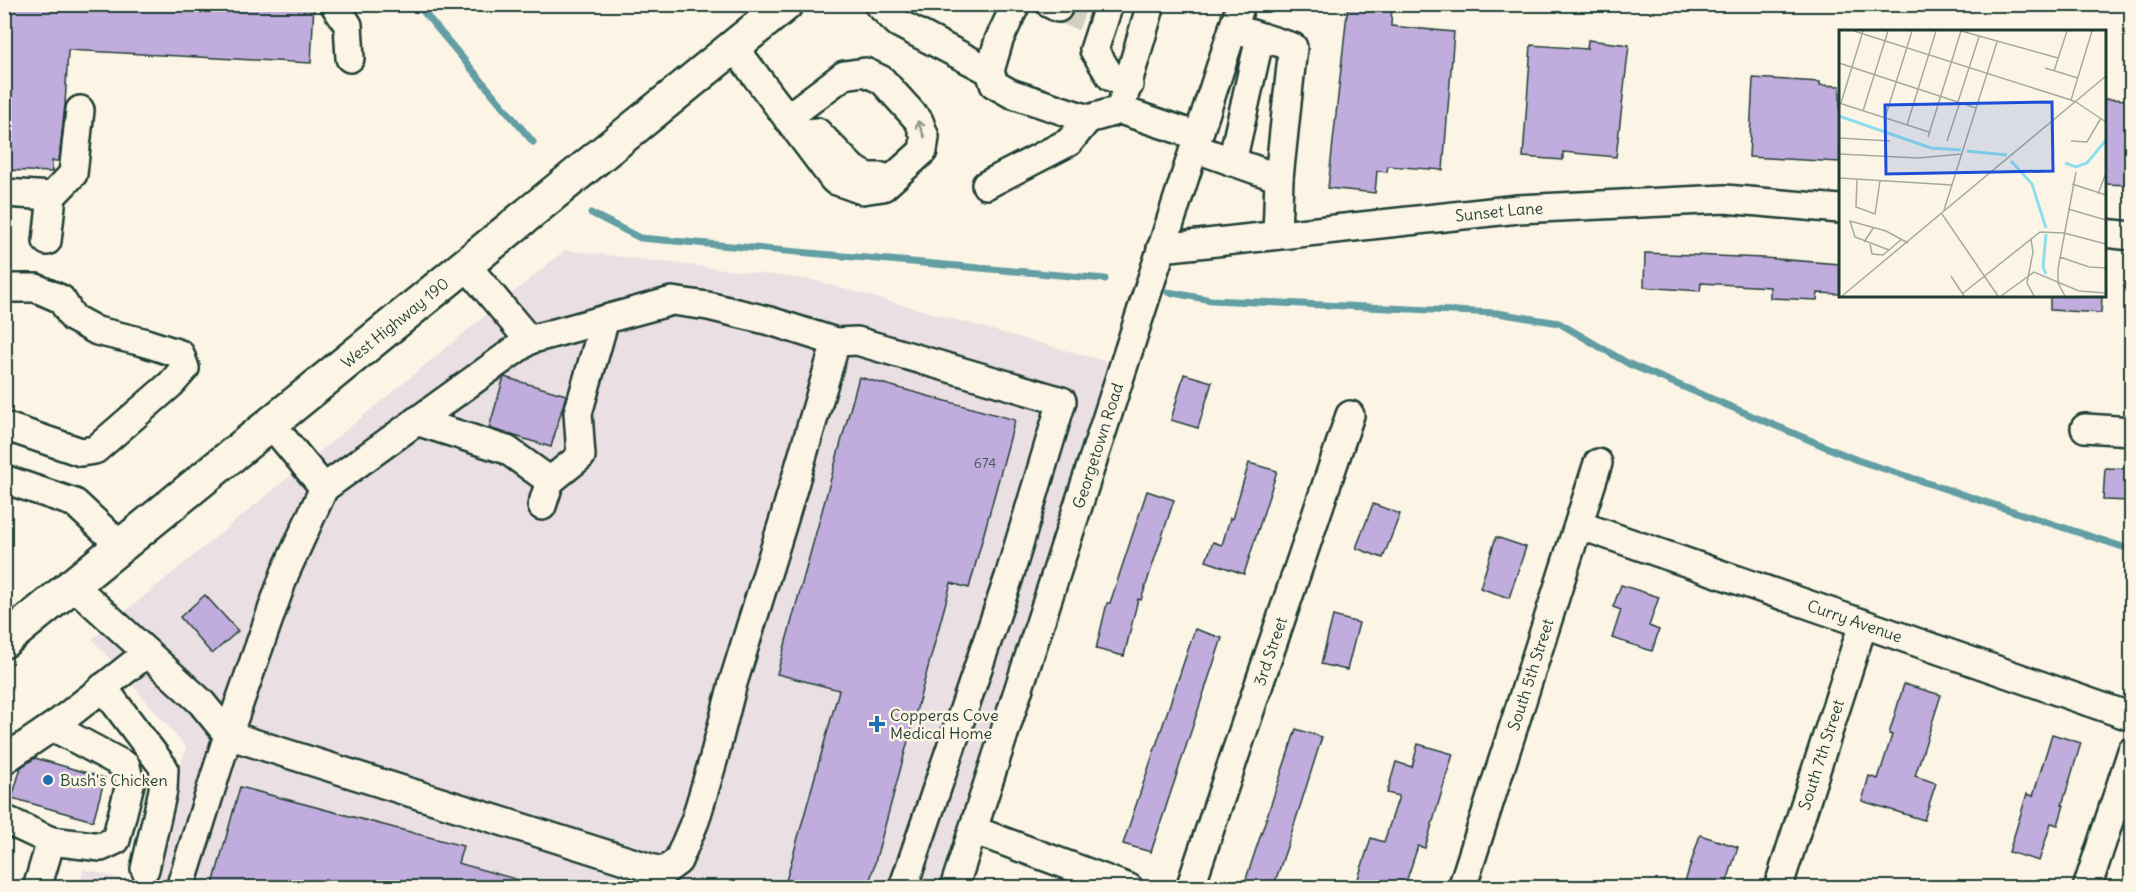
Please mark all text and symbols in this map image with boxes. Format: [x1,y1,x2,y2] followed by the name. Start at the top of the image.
[1839,30,2106,297] inset map
[915,120,926,138] one-way arrow
[1454,198,1543,226] street label: Sunset Lane
[337,273,453,372] street label: West Highway 190
[1068,380,1127,511] street label: Georgetown Road
[974,454,996,472] house number: 674
[1805,595,1905,647] street label: Curry Avenue
[1249,614,1291,688] street label: 3rd Street
[1503,616,1558,733] street label: South 5th Street
[1794,696,1848,812] street label: South 7th Street
[890,705,999,743] place label: Copperas Cove Medical Home
[868,715,886,733] marker: Copperas Cove Medical Home
[60,770,168,790] place label: Bush's Chicken
[41,773,55,787] marker: Bush's Chicken

